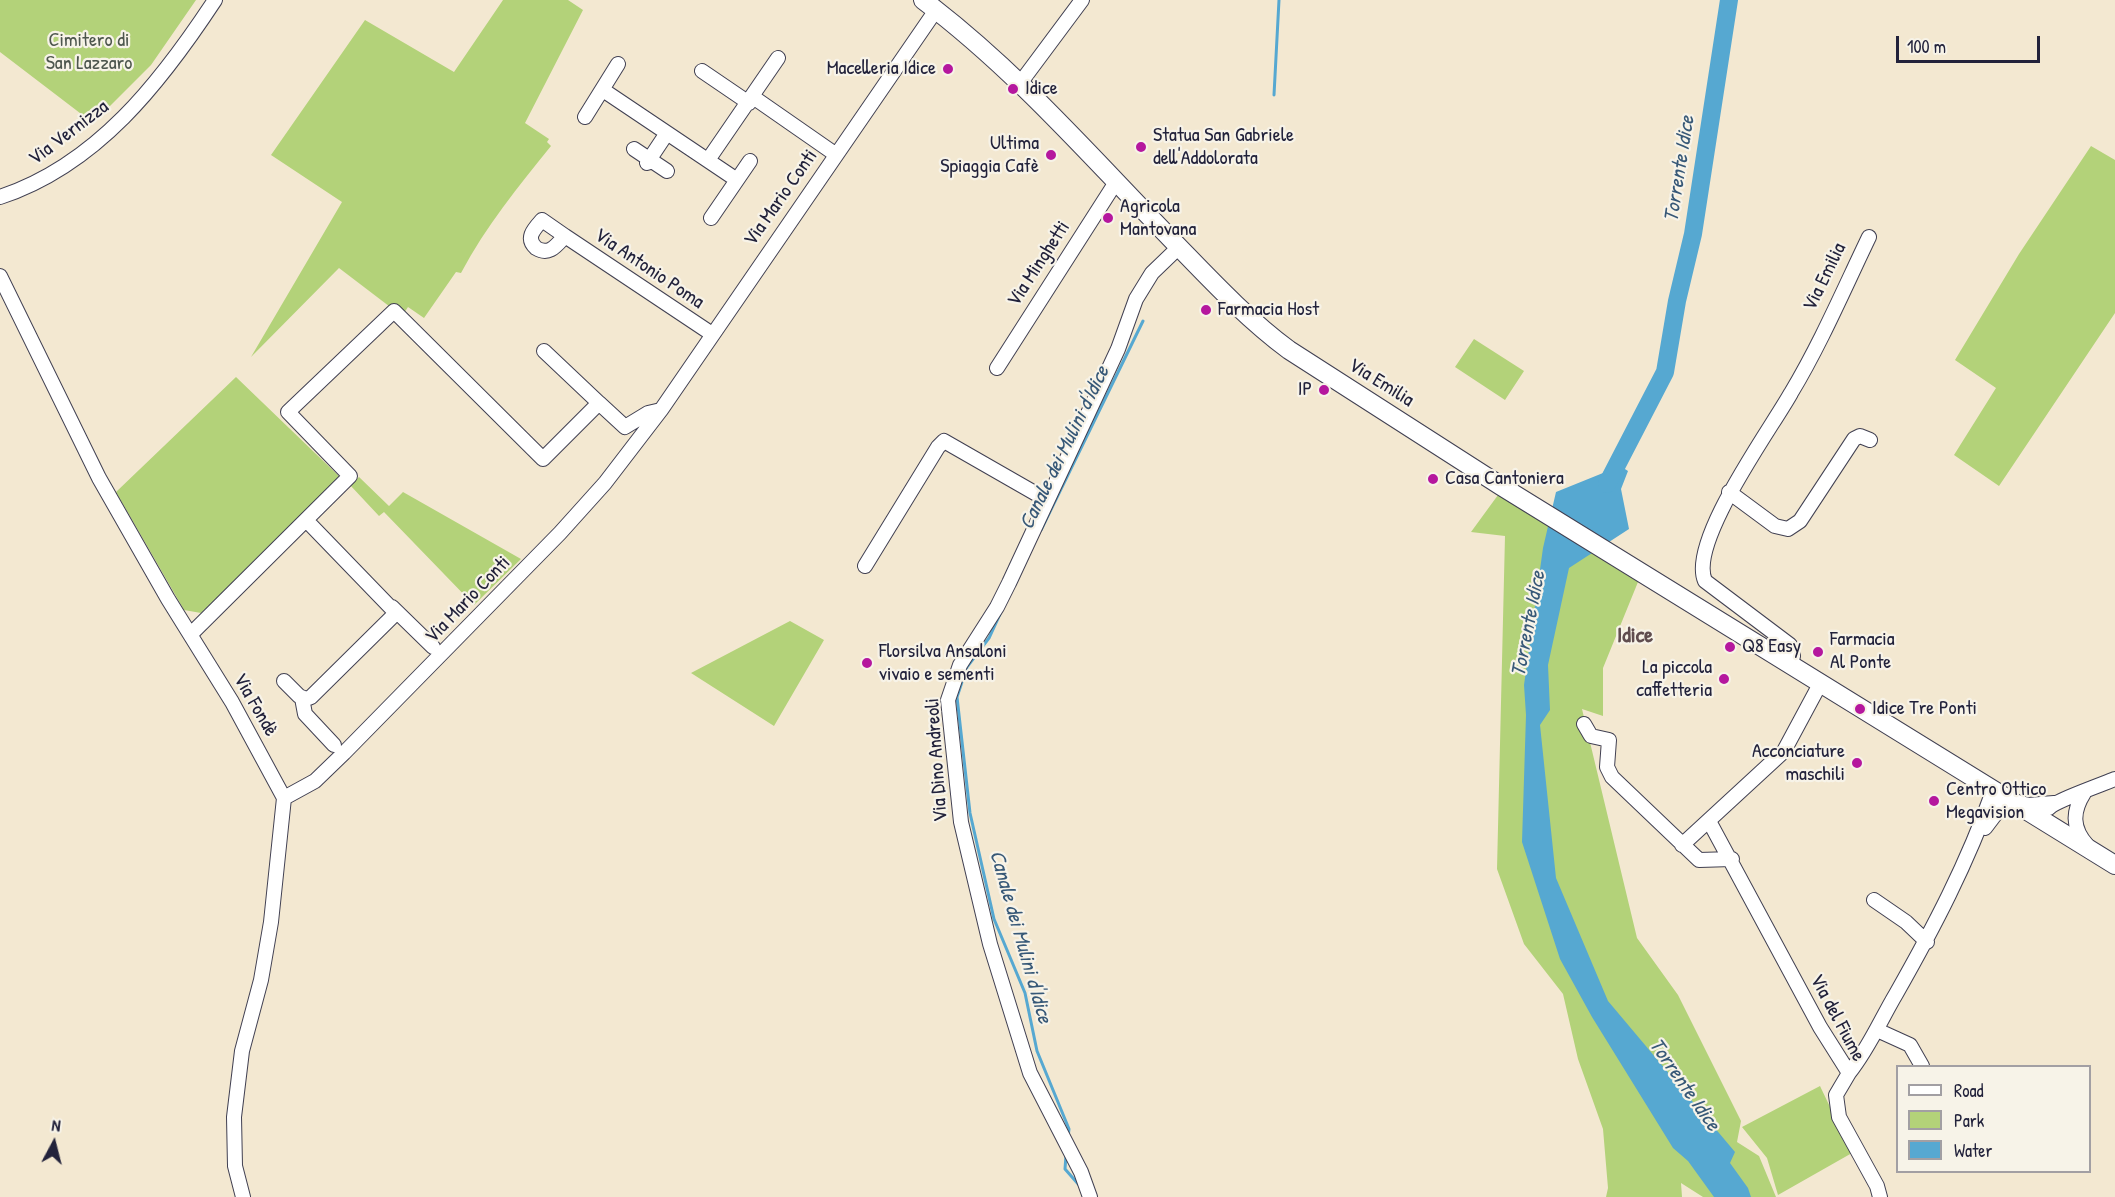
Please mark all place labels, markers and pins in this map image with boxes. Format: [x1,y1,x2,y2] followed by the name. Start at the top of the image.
[827,57,936,81] place label: Macelleria Idice
[941,62,955,76] marker: Macelleria Idice
[1025,77,1058,101] place label: Idice
[1006,82,1020,96] marker: Idice
[1153,124,1294,171] place label: Statua San Gabriele dell'Addolorata
[940,132,1039,179] place label: Ultima Spiaggia Cafè
[1134,140,1148,154] marker: Statua San Gabriele dell'Addolorata
[1044,148,1058,162] marker: Ultima Spiaggia Cafè
[1120,195,1196,242] place label: Agricola Mantovana
[1101,211,1115,225] marker: Agricola Mantovana
[1218,298,1319,322] place label: Farmacia Host
[1199,303,1213,317] marker: Farmacia Host
[1298,378,1312,402] place label: IP
[1317,383,1331,397] marker: IP
[1445,467,1564,491] place label: Casa Cantoniera
[1426,472,1440,486] marker: Casa Cantoniera
[1830,628,1895,675] place label: Farmacia Al Ponte
[1742,635,1801,659] place label: Q8 Easy
[879,640,1007,687] place label: Florsilva Ansaloni vivaio e sementi
[1723,640,1737,654] marker: Q8 Easy
[1811,645,1825,659] marker: Farmacia Al Ponte
[860,656,874,670] marker: Florsilva Ansaloni vivaio e sementi
[1636,656,1712,703] place label: La piccola caffetteria
[1717,672,1731,686] marker: La piccola caffetteria
[1872,697,1977,721] place label: Idice Tre Ponti
[1853,702,1867,716] marker: Idice Tre Ponti
[1752,740,1845,787] place label: Acconciature maschili
[1850,756,1864,770] marker: Acconciature maschili
[1946,778,2046,825] place label: Centro Ottico Megavision
[1927,794,1941,808] marker: Centro Ottico Megavision

